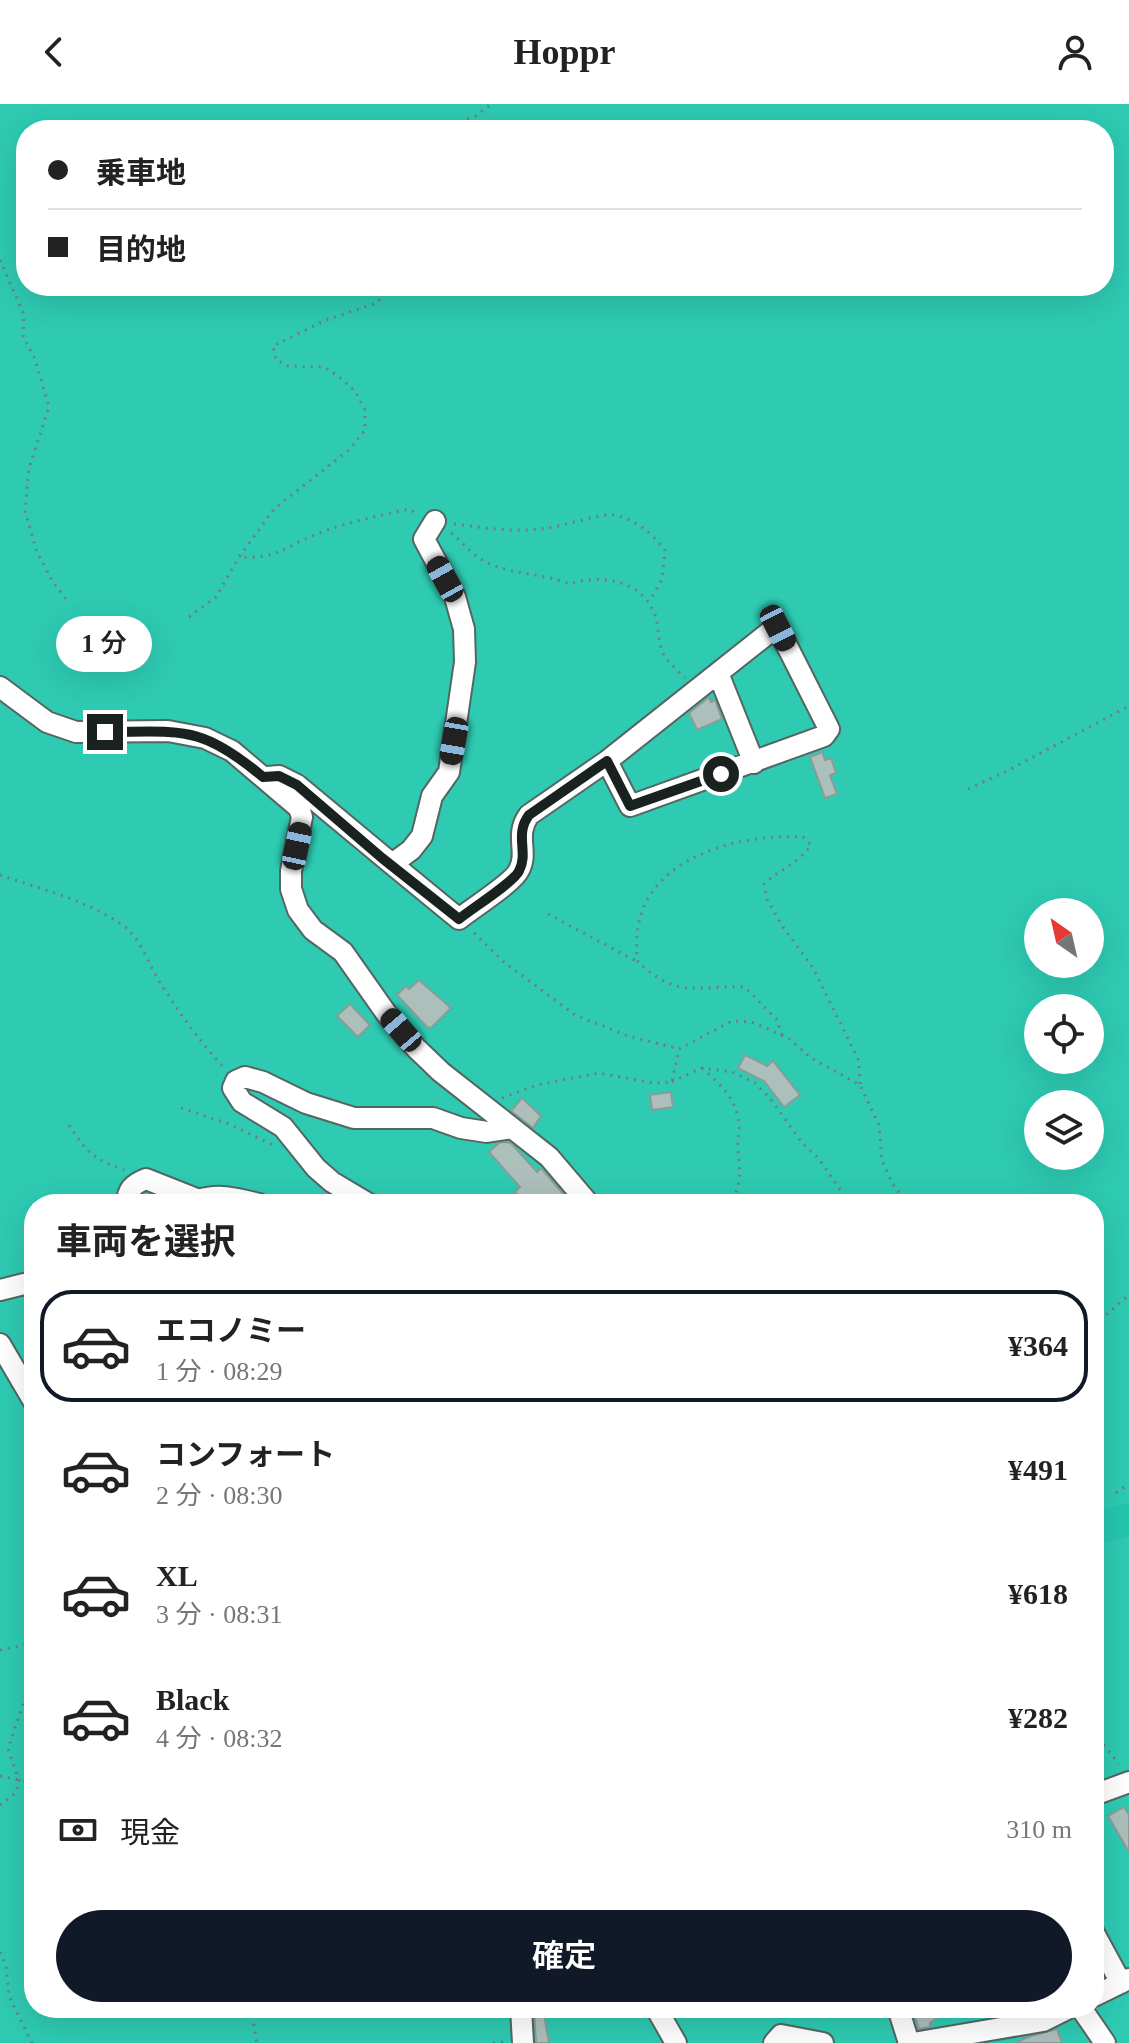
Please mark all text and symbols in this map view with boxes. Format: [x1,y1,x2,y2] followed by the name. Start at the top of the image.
[32,30,76,74] icon: back
[1053,30,1097,74] icon: person
[513,32,616,72] text: Hoppr
[96,156,186,189] text: 乗車地
[96,233,186,266] text: 目的地
[423,552,467,606] car
[756,601,800,655] car
[57,616,153,672] callout: 1 分
[81,629,127,658] text: 1 分
[87,714,123,750] route end
[438,715,470,767] car
[703,756,739,792] route start
[280,820,314,872] car
[1024,898,1104,978] north arrow
[1024,898,1104,1170] map controls
[1024,994,1104,1074] button: locate
[376,1004,426,1056] car
[1024,1090,1104,1170] button: layers
[56,1222,236,1262] text: 車両を選択
[60,1310,132,1382] icon: car
[156,1314,306,1347] text: エコノミー
[1008,1329,1068,1362] text: ¥364
[156,1357,282,1386] text: 1 分 · 08:29
[60,1434,132,1506] icon: car
[156,1438,335,1471] text: コンフォート
[1008,1453,1068,1486] text: ¥491
[156,1481,282,1510] text: 2 分 · 08:30
[60,1558,132,1630] icon: car
[156,1559,198,1592] text: XL
[1008,1577,1068,1610] text: ¥618
[156,1600,282,1629] text: 3 分 · 08:31
[60,1682,132,1754] icon: car
[156,1683,229,1716] text: Black
[1008,1701,1068,1734] text: ¥282
[156,1724,282,1753] text: 4 分 · 08:32
[56,1808,100,1852] icon: cash
[1006,1815,1072,1844] text: 310 m
[120,1816,180,1849] text: 現金
[56,1910,1072,2002] button: 確定

